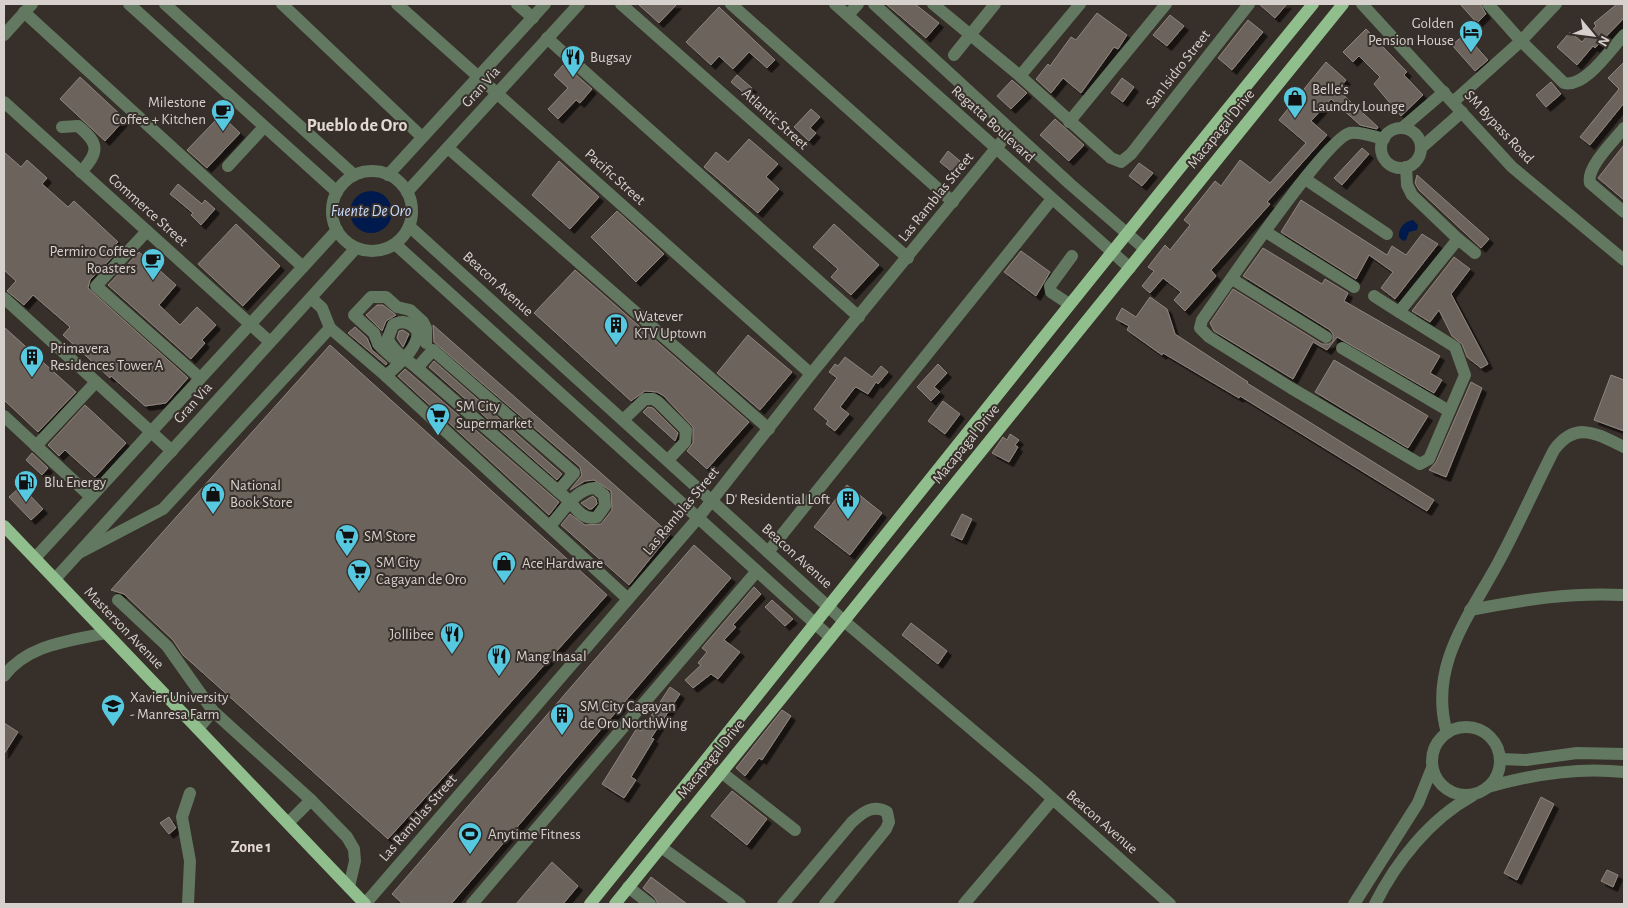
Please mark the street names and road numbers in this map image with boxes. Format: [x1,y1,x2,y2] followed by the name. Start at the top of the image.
[1143,27,1213,111] street label: San Isidro Street
[459,64,503,110] street label: Gran Via
[948,83,1038,165] street label: Regatta Boulevard
[739,86,811,153] street label: Atlantic Street
[1185,86,1257,171] street label: Macapagal Drive
[1462,88,1537,167] street label: SM Bypass Road
[582,146,648,208] street label: Pacific Street
[896,149,976,244] street label: Las Ramblas Street
[106,171,191,249] street label: Commerce Street
[460,249,536,319] street label: Beacon Avenue
[171,380,215,426] street label: Gran Via
[930,401,1002,486] street label: Macapagal Drive
[640,464,722,558] street label: Las Ramblas Street
[759,521,835,591] street label: Beacon Avenue
[81,584,167,672] street label: Masterson Avenue
[675,716,747,801] street label: Macapagal Drive
[376,772,460,864] street label: Las Ramblas Street
[1064,787,1140,857] street label: Beacon Avenue

